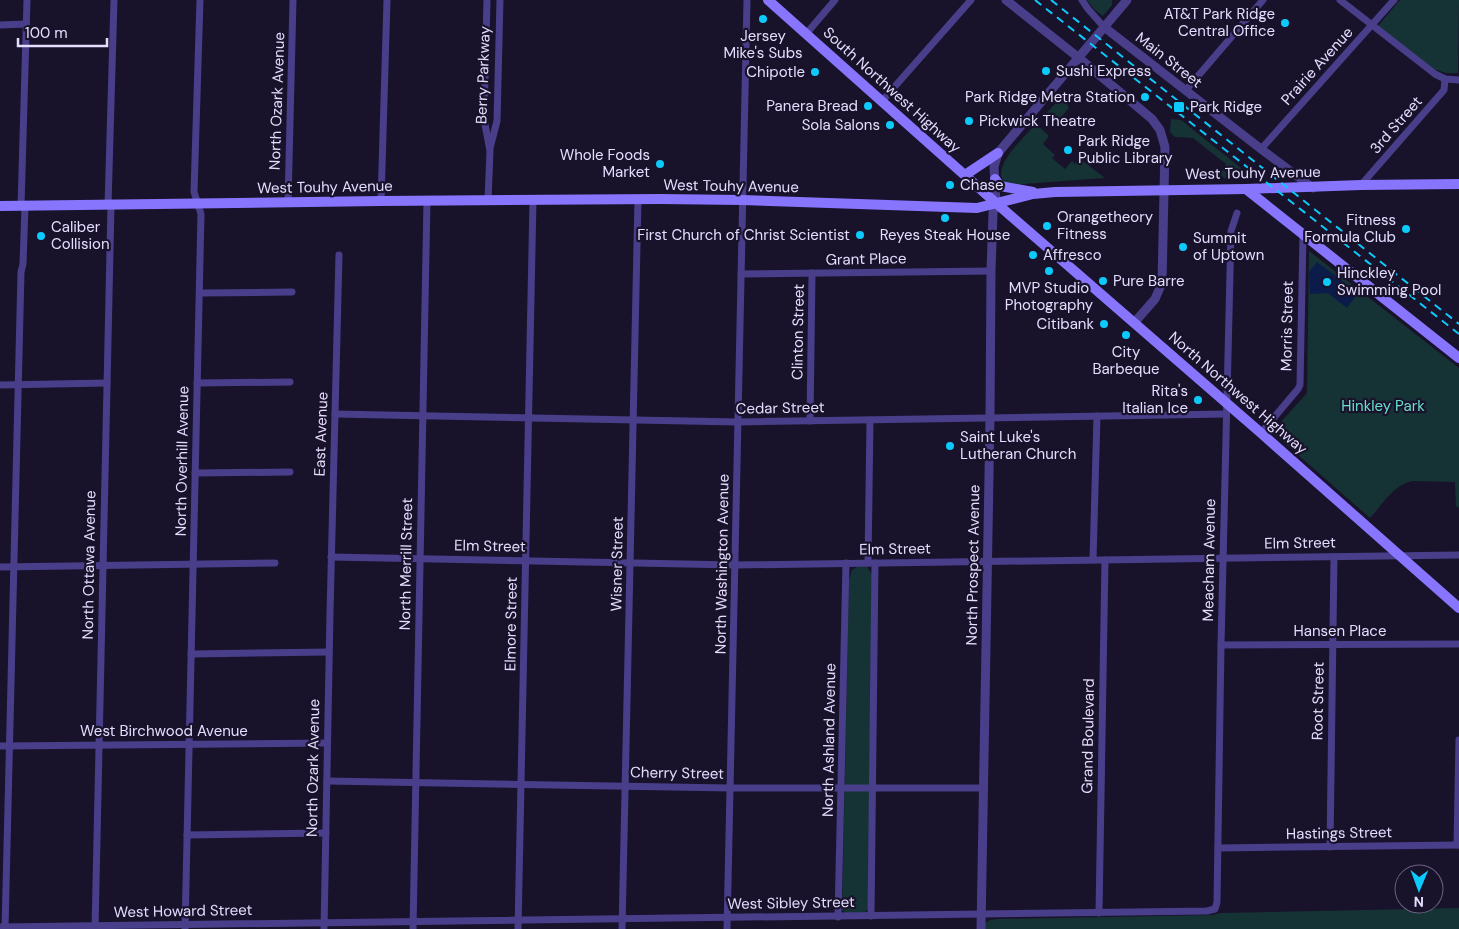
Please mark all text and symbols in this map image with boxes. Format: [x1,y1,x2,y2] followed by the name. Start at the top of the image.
[1164,4,1275,41] place label: AT&T Park Ridge Central Office
[757,13,769,25] marker: Jersey Mike's Subs
[18,15,106,47] scale bar
[1279,17,1291,29] marker: AT&T Park Ridge Central Office
[25,23,68,43] text: 100 m
[819,23,966,158] street label: South Northwest Highway
[1277,23,1357,109] street label: Prairie Avenue
[471,25,495,124] street label: Berry Parkway
[723,26,803,63] place label: Jersey Mike's Subs
[1132,28,1207,92] street label: Main Street
[265,32,289,170] street label: North Ozark Avenue
[1056,61,1151,81] place label: Sushi Express
[746,62,805,82] place label: Chipotle
[1040,65,1052,77] marker: Sushi Express
[809,66,821,78] marker: Chipotle
[965,87,1135,107] place label: Park Ridge Metra Station
[1139,91,1151,103] marker: Park Ridge Metra Station
[1365,92,1427,158] street label: 3rd Street
[766,96,858,116] place label: Panera Bread
[1190,97,1262,117] place label: Park Ridge
[862,100,874,112] marker: Panera Bread
[1172,100,1186,114] marker: Park Ridge
[979,111,1096,131] place label: Pickwick Theatre
[802,115,880,135] place label: Sola Salons
[963,115,975,127] marker: Pickwick Theatre
[884,119,896,131] marker: Sola Salons
[1078,131,1173,168] place label: Park Ridge Public Library
[1062,144,1074,156] marker: Park Ridge Public Library
[560,145,650,182] place label: Whole Foods Market
[654,158,666,170] marker: Whole Foods Market
[1185,162,1321,184] street label: West Touhy Avenue
[663,175,799,197] street label: West Touhy Avenue
[960,175,1004,195] place label: Chase
[257,176,393,198] street label: West Touhy Avenue
[944,179,956,191] marker: Chase
[1057,207,1154,244] place label: Orangetheory Fitness
[1304,210,1396,247] place label: Fitness Formula Club
[939,212,951,224] marker: Reyes Steak House
[51,217,110,254] place label: Caliber Collision
[1041,220,1053,232] marker: Orangetheory Fitness
[1400,223,1412,235] marker: Fitness Formula Club
[637,225,850,245] place label: First Church of Christ Scientist
[880,225,1010,245] place label: Reyes Steak House
[1193,228,1264,265] place label: Summit of Uptown
[854,229,866,241] marker: First Church of Christ Scientist
[35,230,47,242] marker: Caliber Collision
[1177,241,1189,253] marker: Summit of Uptown
[1043,245,1102,265] place label: Affresco
[825,248,907,270] street label: Grant Place
[1027,249,1039,261] marker: Affresco
[1337,263,1441,300] place label: Hinckley Swimming Pool
[1043,265,1055,277] marker: MVP Studio Photography
[1113,271,1185,291] place label: Pure Barre
[1097,275,1109,287] marker: Pure Barre
[1321,276,1333,288] marker: Hinckley Swimming Pool
[1005,278,1094,315] place label: MVP Studio Photography
[1276,281,1298,371] street label: Morris Street
[787,284,809,380] street label: Clinton Street
[1036,314,1094,334] place label: Citibank
[1098,318,1110,330] marker: Citibank
[1164,327,1312,459] street label: North Northwest Highway
[1120,329,1132,341] marker: City Barbeque
[1092,342,1160,379] place label: City Barbeque
[1122,381,1188,418] place label: Rita's Italian Ice
[171,386,193,536] street label: North Overhill Avenue
[310,391,332,477] street label: East Avenue
[1192,394,1204,406] marker: Rita's Italian Ice
[1341,396,1425,416] park label: Hinkley Park
[735,397,825,419] street label: Cedar Street
[960,427,1076,464] place label: Saint Luke's Lutheran Church
[944,440,956,452] marker: Saint Luke's Lutheran Church
[710,474,734,654] street label: North Washington Avenue
[962,484,984,646] street label: North Prospect Avenue
[78,490,100,640] street label: North Ottawa Avenue
[395,498,417,630] street label: North Merrill Street
[1198,498,1220,622] street label: Meacham Avenue
[606,516,628,612] street label: Wisner Street
[1264,532,1336,554] street label: Elm Street
[454,535,526,557] street label: Elm Street
[859,538,931,560] street label: Elm Street
[500,577,522,671] street label: Elmore Street
[1294,621,1386,641] street label: Hansen Place
[1307,662,1329,740] street label: Root Street
[818,663,840,817] street label: North Ashland Avenue
[1077,678,1099,794] street label: Grand Boulevard
[302,699,324,837] street label: North Ozark Avenue
[80,721,248,741] street label: West Birchwood Avenue
[630,762,724,784] street label: Cherry Street
[1286,822,1392,844] street label: Hastings Street
[1394,864,1444,914] north arrow
[727,892,855,914] street label: West Sibley Street
[1414,893,1424,911] text: N
[113,900,253,922] street label: West Howard Street

